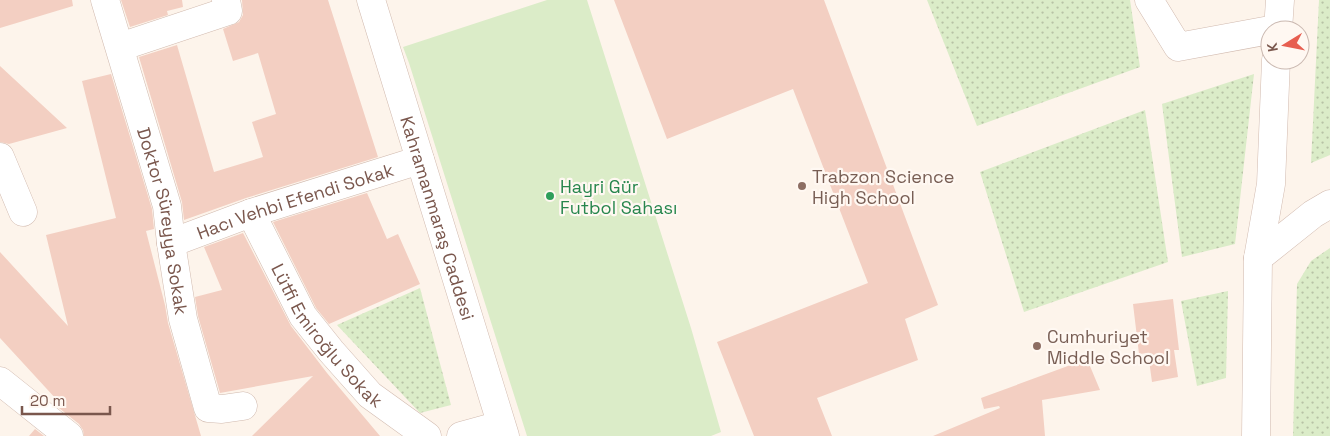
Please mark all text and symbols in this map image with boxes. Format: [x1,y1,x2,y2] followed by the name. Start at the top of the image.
[1260,20,1310,70] north arrow
[1263,41,1282,53] text: K
[396,113,480,323] street label: Kahramanmaraş Caddesi
[132,124,194,316] street label: Doktor Süreyya Sokak
[193,157,397,244] street label: Hacı Vehbi Efendi Sokak
[812,165,954,209] place label: Trabzon Science High School
[560,175,677,219] place label: Hayri Gür Futbol Sahası
[796,180,808,192] marker: Trabzon Science High School
[544,190,556,202] marker: Hayri Gür Futbol Sahası
[267,260,388,412] street label: Lütfi Emiroğlu Sokak
[1047,325,1169,369] place label: Cumhuriyet Middle School
[1031,340,1043,352] marker: Cumhuriyet Middle School
[22,384,110,416] scale bar
[30,391,65,410] text: 20 m

